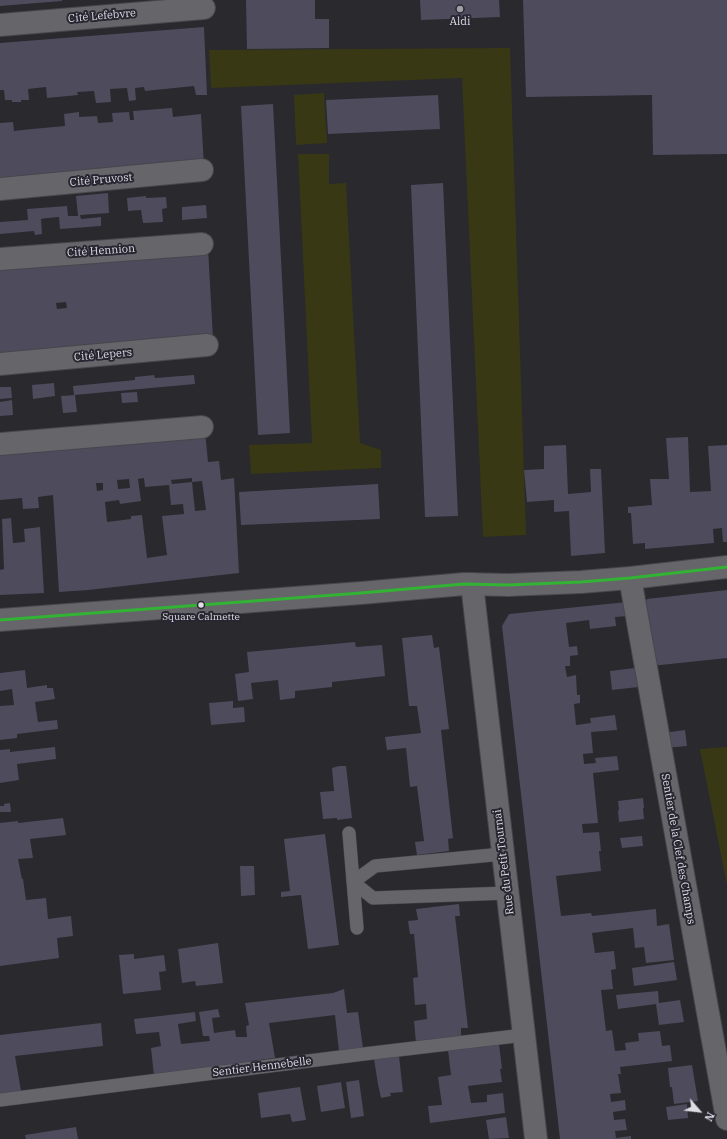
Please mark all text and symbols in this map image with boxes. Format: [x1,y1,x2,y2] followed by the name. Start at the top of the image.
[455,4,465,14] marker: Aldi
[67,6,137,26] street label: Cité Lefebvre
[450,15,470,29] place label: Aldi
[69,171,133,189] street label: Cité Pruvost
[67,242,135,260] street label: Cité Hennion
[73,346,133,364] street label: Cité Lepers
[196,600,206,610] marker: Square Calmette
[162,611,240,623] place label: Square Calmette
[658,773,698,925] street label: Sentier de la Clef des Champs
[491,809,517,915] street label: Rue du Petit Tournai
[212,1054,312,1080] street label: Sentier Hennebelle
[679,1091,719,1131] north arrow
[701,1109,718,1124] text: N

